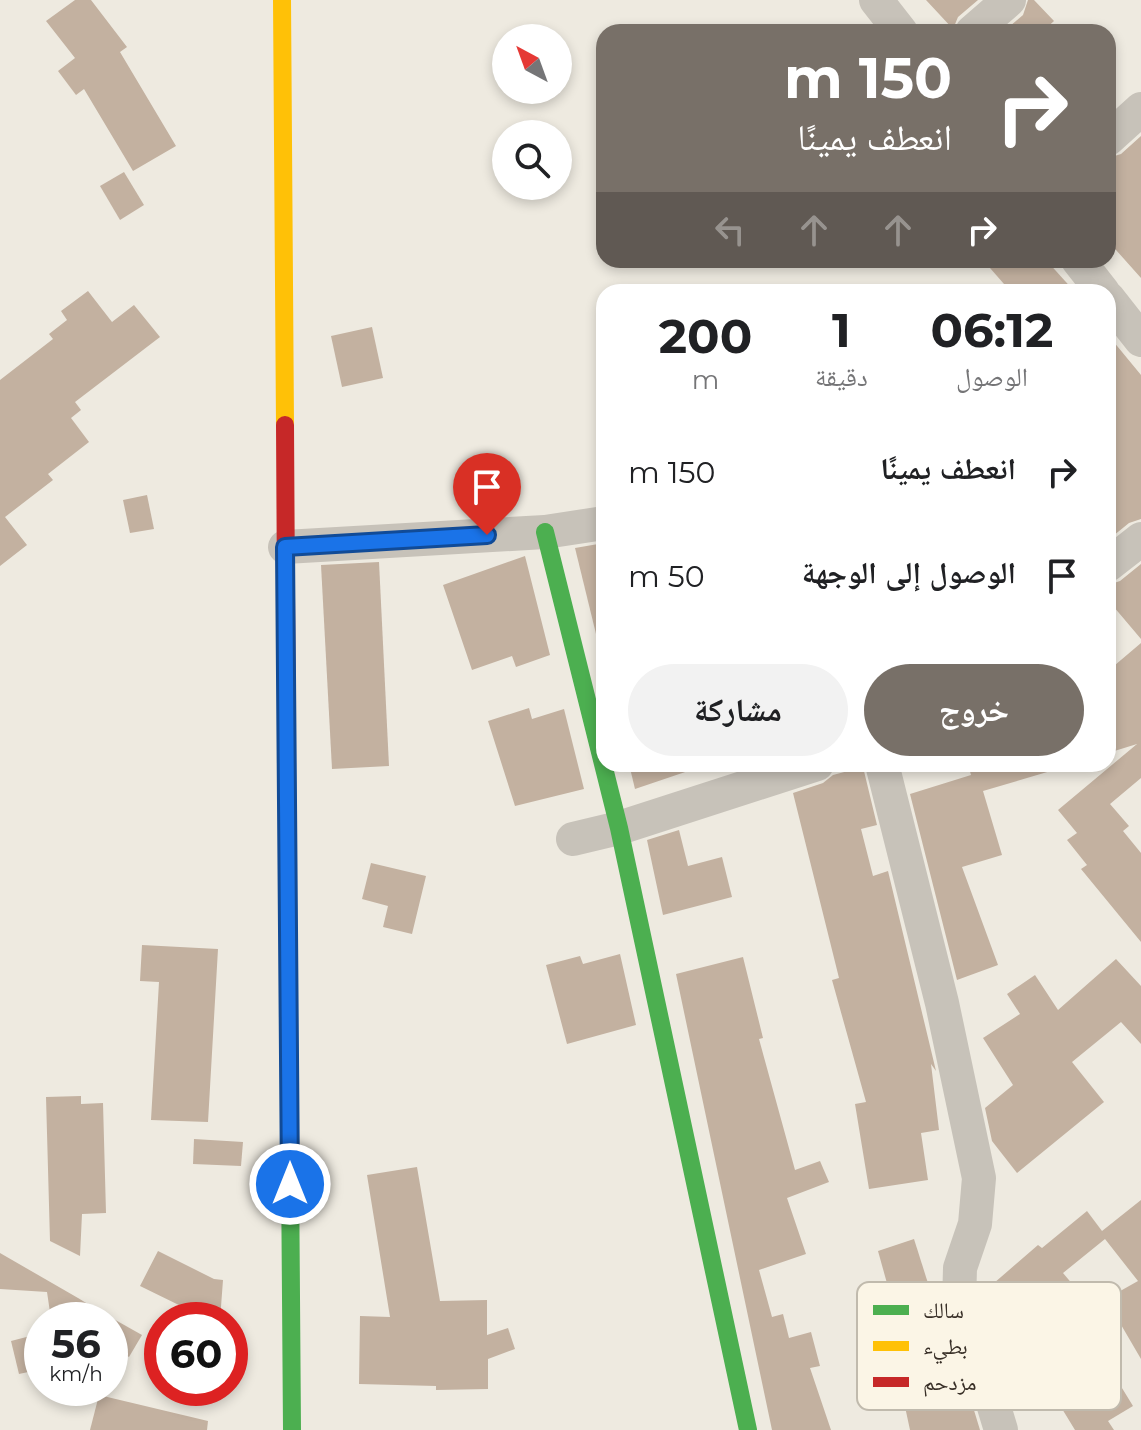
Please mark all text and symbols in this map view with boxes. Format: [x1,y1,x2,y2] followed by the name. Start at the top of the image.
[492,24,572,104] north arrow
[492,24,572,200] map controls
[784,44,952,112] text: 150 m
[980,56,1084,160] icon: right
[797,115,952,159] text: انعطف يمينًا
[492,120,572,200] button: search
[708,208,752,252] icon: left
[792,208,836,252] icon: ahead
[876,208,920,252] icon: ahead
[960,208,1004,252] icon: right
[832,301,851,359] text: 1
[930,301,1053,359] text: 06:12
[659,307,752,365] text: 200
[815,361,868,393] text: دقيقة
[956,361,1028,393] text: الوصول
[692,364,719,396] text: m
[880,450,1016,487] text: انعطف يمينًا
[1040,450,1084,494] icon: right
[453,453,521,535] pin
[628,454,715,491] text: 150 m
[465,465,509,509] icon: arrive
[802,554,1016,591] text: الوصول إلى الوجهة
[1040,554,1084,598] icon: arrive
[628,558,705,595] text: 50 m
[628,664,848,756] button: مشاركة
[864,664,1084,756] button: خروج
[248,1142,332,1226] position arrow
[857,1282,1121,1410] legend
[923,1297,964,1324] text: سالك
[144,1302,248,1406] speed limit sign: 60
[51,1319,101,1368] text: 56
[923,1333,968,1364] text: بطيء
[49,1362,103,1386] text: km/h
[923,1369,977,1397] text: مزدحم

